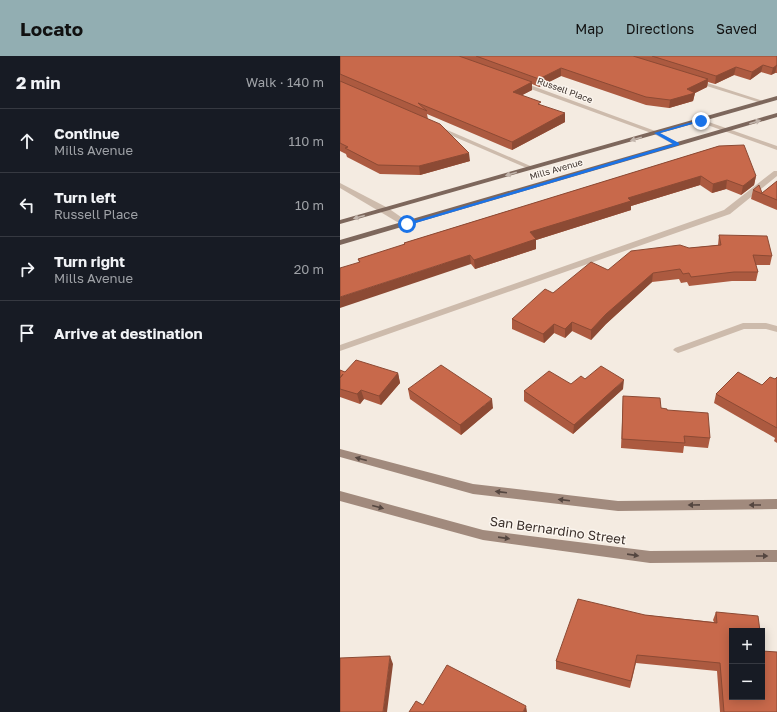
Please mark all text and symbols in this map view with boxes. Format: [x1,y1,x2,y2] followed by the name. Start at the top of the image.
[20,17,83,40] text: Locato
[575,20,604,37] text: Map
[626,20,694,37] text: Directions
[716,20,757,37] text: Saved
[16,72,60,93] text: 2 min
[246,74,324,90] text: Walk · 140 m
[536,75,594,105] street label: Russell Place
[692,112,710,130] route end
[749,119,761,125] one-way arrow
[54,124,120,142] text: Continue
[16,130,38,152] icon: ahead
[289,133,324,149] text: 110 m
[630,136,642,142] one-way arrow
[54,142,133,158] text: Mills Avenue
[528,156,584,182] street label: Mills Avenue
[505,171,517,177] one-way arrow
[54,188,116,206] text: Turn left
[16,194,38,216] icon: left
[295,197,324,213] text: 10 m
[54,206,138,222] text: Russell Place
[353,214,365,220] one-way arrow
[398,215,416,233] route start
[54,252,125,270] text: Turn right
[16,258,38,280] icon: right
[294,261,324,277] text: 20 m
[54,270,133,286] text: Mills Avenue
[16,322,38,344] icon: arrive
[54,324,203,342] text: Arrive at destination
[355,456,367,462] one-way arrow
[495,489,507,495] one-way arrow
[558,496,570,503] one-way arrow
[687,502,700,508] one-way arrow
[748,502,761,508] one-way arrow
[371,504,384,510] one-way arrow
[489,513,627,547] street label: San Bernardino Street
[498,535,510,541] one-way arrow
[626,552,639,558] one-way arrow
[756,553,769,559] one-way arrow
[729,628,765,700] map controls
[729,628,765,664] button: +
[729,664,765,700] button: −

